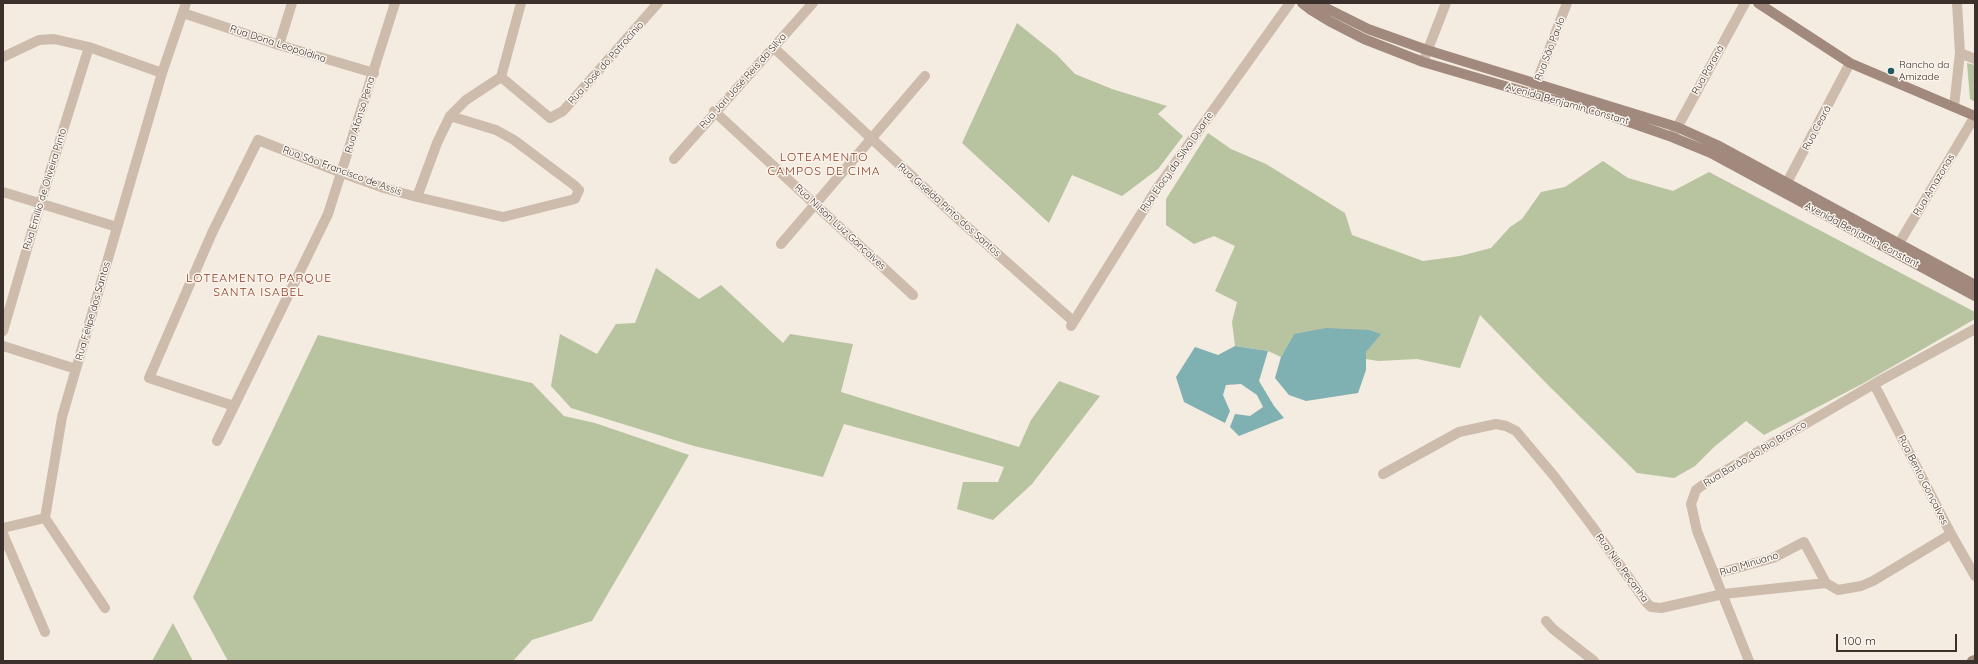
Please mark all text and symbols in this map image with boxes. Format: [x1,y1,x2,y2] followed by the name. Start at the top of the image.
[1532,15,1568,83] street label: Rua São Paulo
[566,19,646,107] street label: Rua José do Patrocínio
[228,23,328,65] street label: Rua Dona Leopoldina
[697,31,789,131] street label: Rua Jari José Reis da Silva
[1689,43,1727,97] street label: Rua Paraná
[1899,59,1949,82] place label: Rancho da Amizade
[1886,66,1896,76] marker: Rancho da Amizade
[343,75,377,155] street label: Rua Afonso Pena
[1504,81,1630,127] street label: Avenida Benjamin Constant
[1800,103,1834,153] street label: Rua Ceará
[1138,110,1216,214] street label: Rua Elocy da Silva Duarte
[21,127,69,251] street label: Rua Emílio de Oliveira Pinto
[281,144,403,198] street label: Rua São Francisco de Assis
[767,150,881,178] district label: LOTEAMENTO CAMPOS DE CIMA
[1911,152,1957,218] street label: Rua Amazonas
[895,161,1003,259] street label: Rua Giselda Pinto dos Santos
[792,182,888,272] street label: Rua Nilson Luiz Gonçalves
[1803,200,1921,270] street label: Avenida Benjamin Constant
[73,260,113,362] street label: Rua Felipe dos Santos
[186,271,332,299] district label: LOTEAMENTO PARQUE SANTA ISABEL
[1701,418,1809,490] street label: Rua Barão do Rio Branco
[1895,433,1951,527] street label: Rua Bento Gonçalves
[1593,531,1651,605] street label: Rua Nilo Peçanha
[1718,549,1780,579] street label: Rua Minuano
[1838,626,1959,652] scale bar
[1843,633,1876,648] text: 100 m

